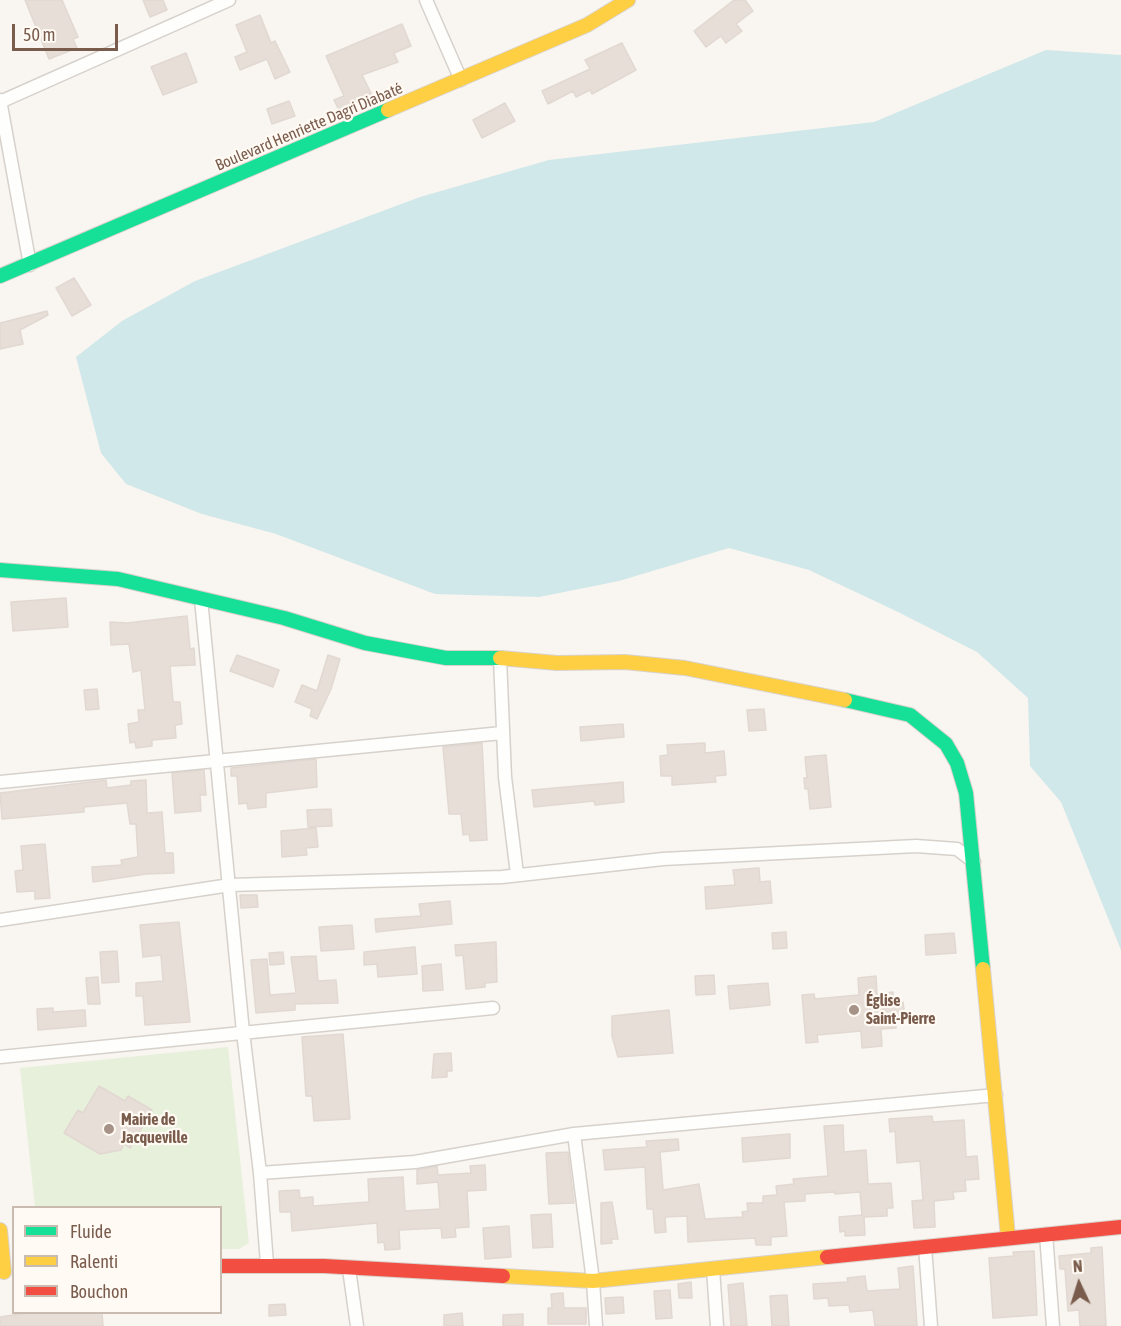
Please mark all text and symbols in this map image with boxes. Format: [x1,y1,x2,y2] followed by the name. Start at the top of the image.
[15,12,122,50] scale bar
[23,24,55,45] text: 50 m
[212,79,406,175] street label: Boulevard Henriette Dagri Diabaté
[866,991,936,1029] place label: Église Saint-Pierre
[847,1003,861,1017] marker: Église Saint-Pierre
[121,1110,188,1148] place label: Mairie de Jacqueville
[102,1122,116,1136] marker: Mairie de Jacqueville
[12,1206,222,1314] legend
[70,1221,112,1242] text: Fluide
[70,1251,118,1272] text: Ralenti
[1049,1254,1109,1314] north arrow
[1072,1257,1083,1275] text: N
[70,1281,128,1302] text: Bouchon

